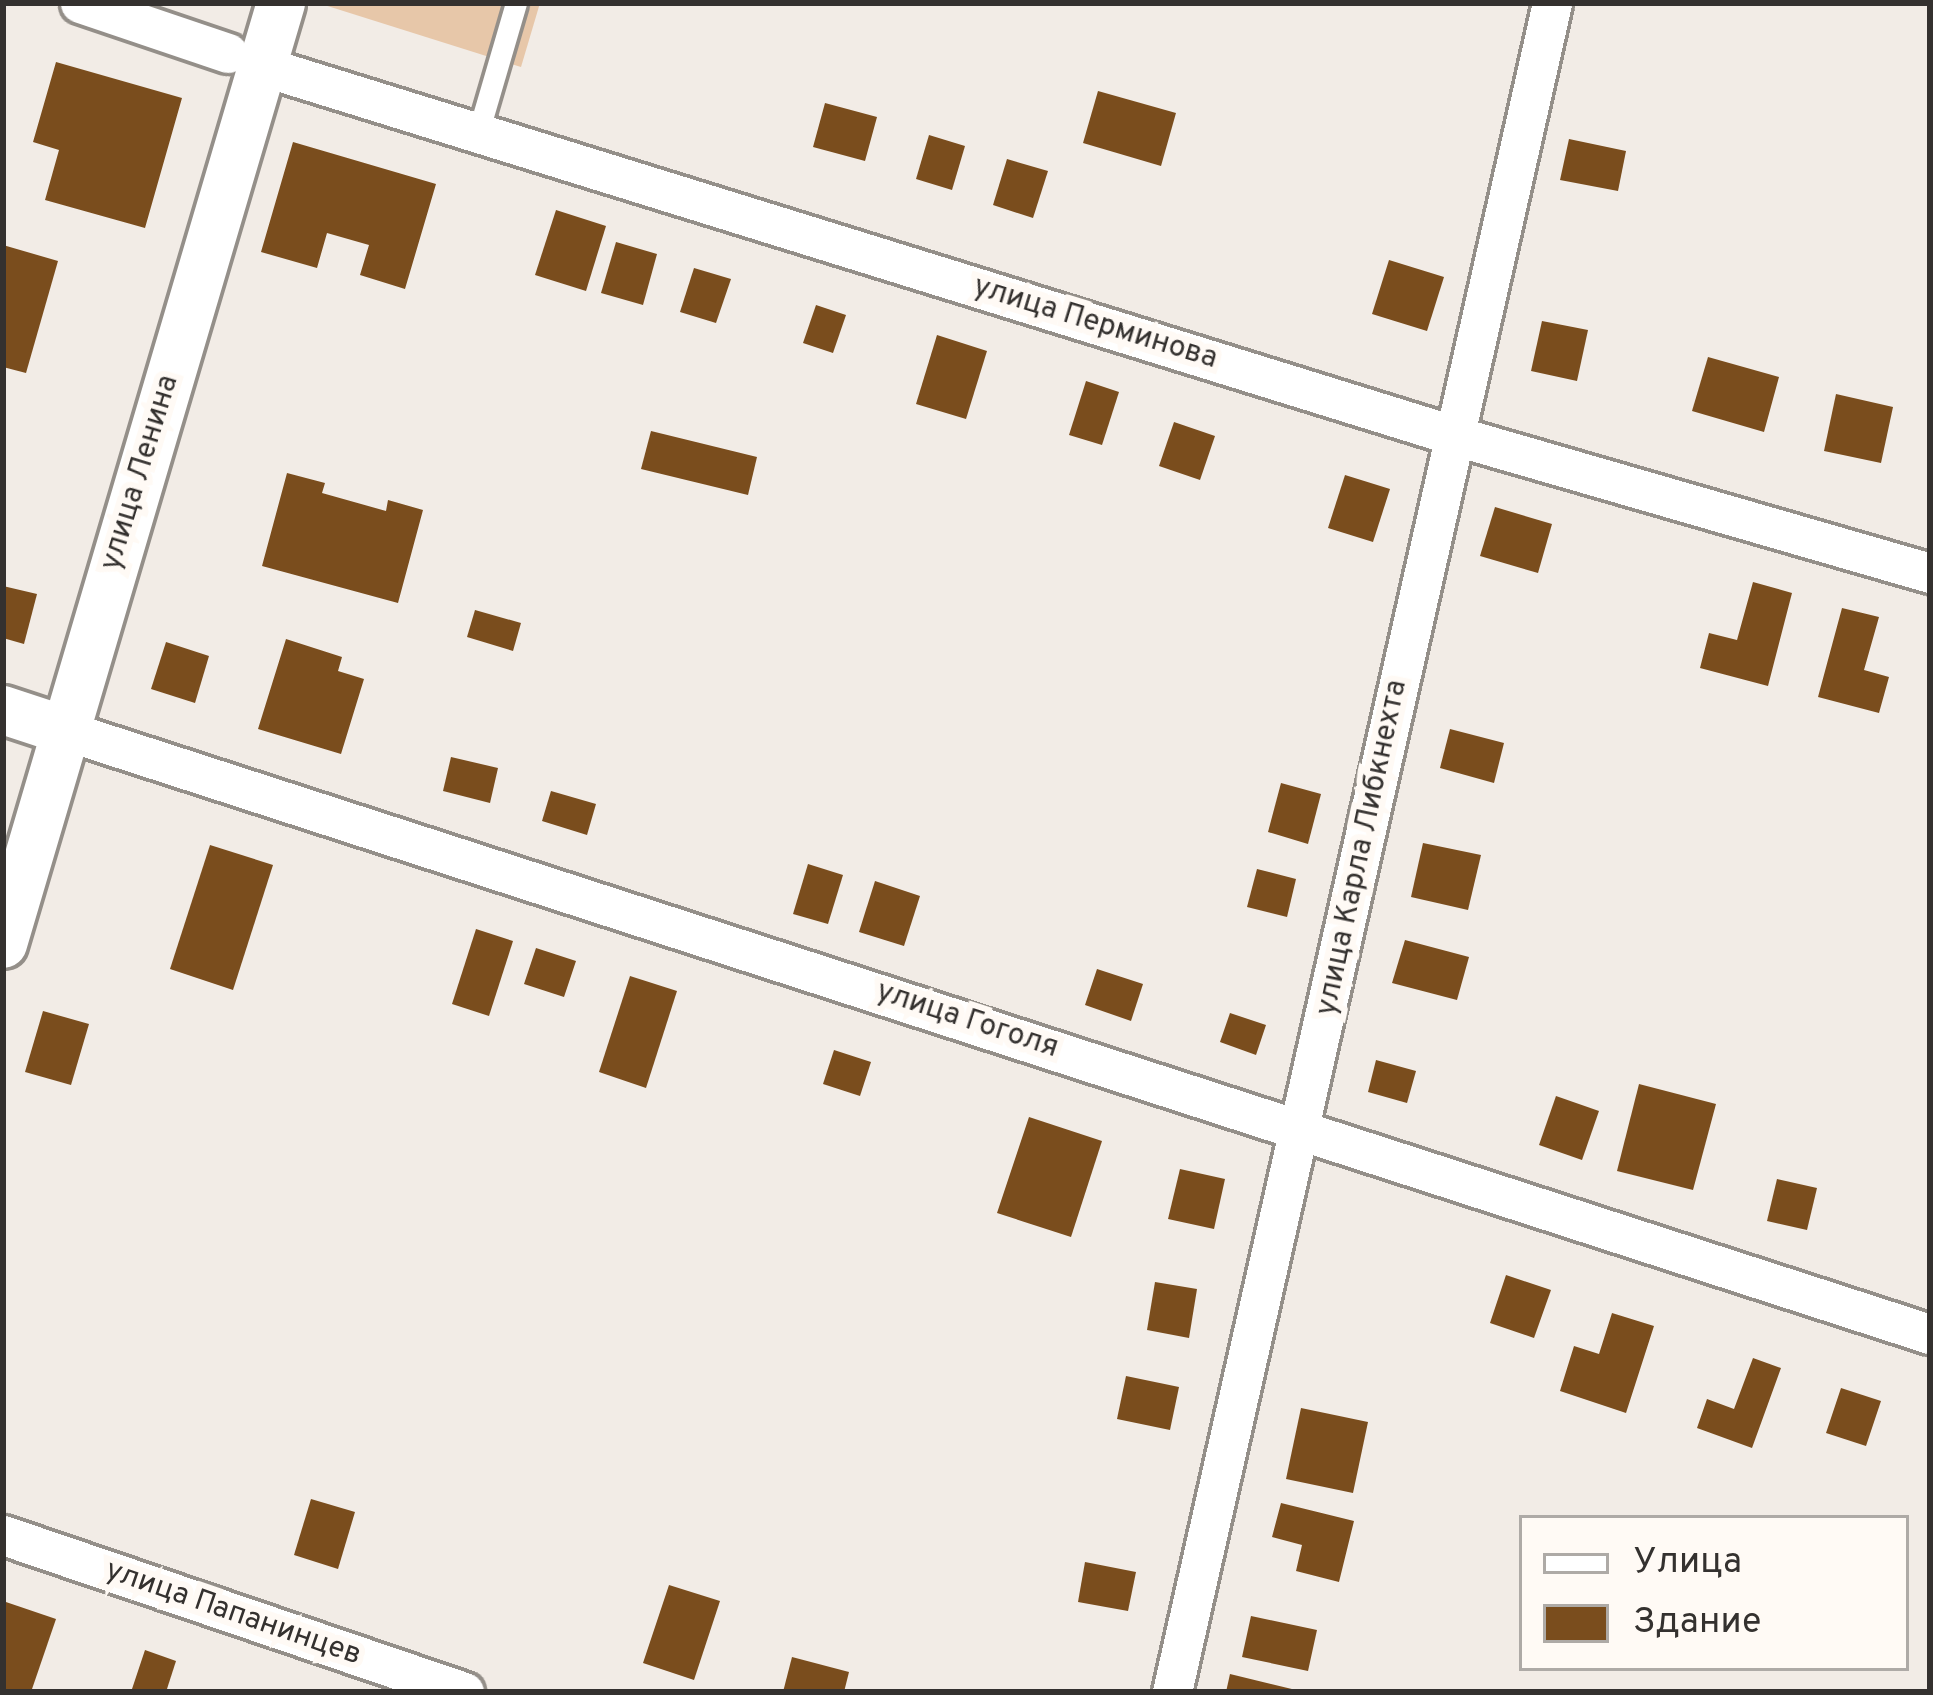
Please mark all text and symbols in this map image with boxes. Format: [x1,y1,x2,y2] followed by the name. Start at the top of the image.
[969,270,1221,378] street label: улица Перминова
[94,371,188,575] street label: улица Ленина
[1310,677,1416,1019] street label: улица Карла Либкнехта
[871,975,1063,1067] street label: улица Гоголя
[1519,1515,1909,1671] legend
[1633,1540,1742,1586] text: Улица
[100,1553,366,1675] street label: улица Папанинцев
[1633,1600,1761,1646] text: Здание

